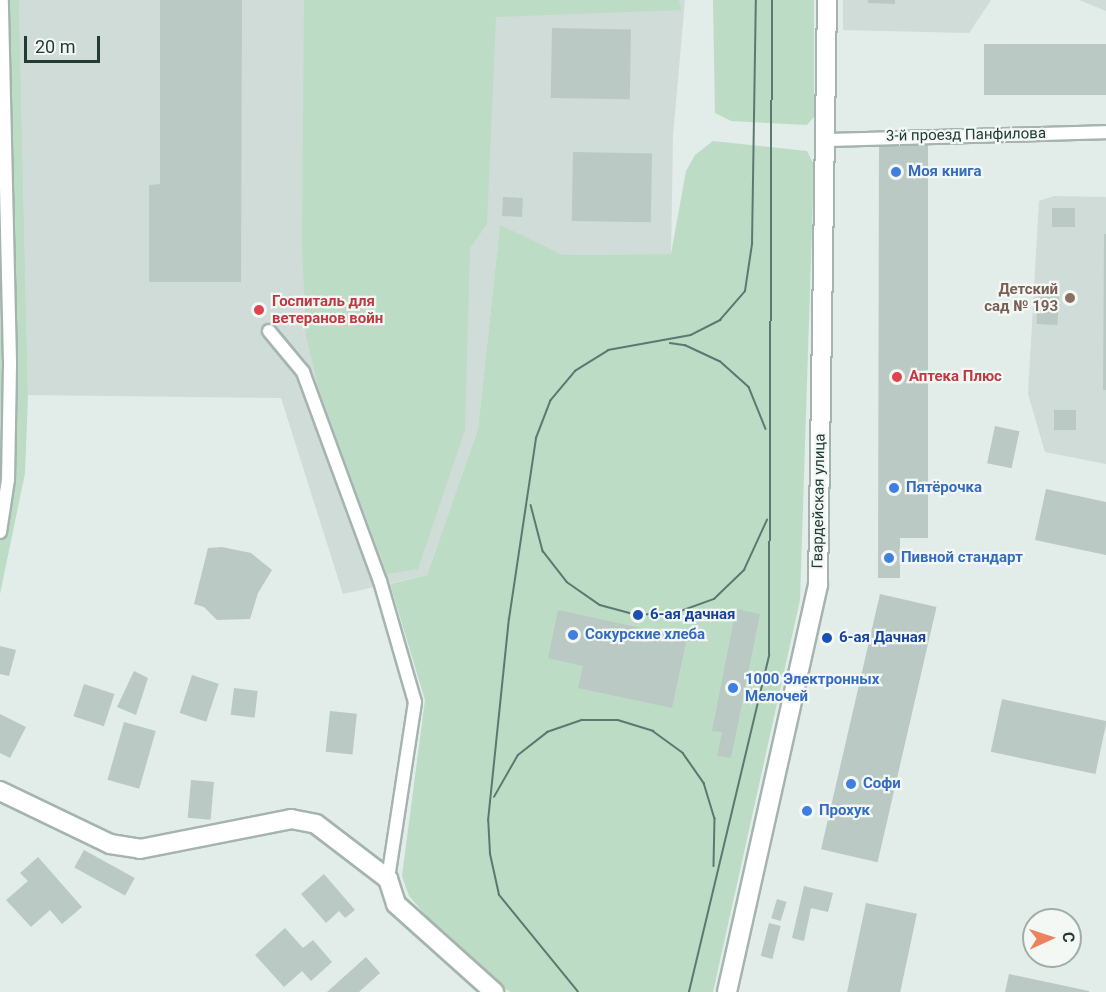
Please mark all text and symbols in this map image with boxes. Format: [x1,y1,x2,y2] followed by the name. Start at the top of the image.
[27,24,104,62] scale bar
[35,36,75,57] text: 20 m
[886,125,1046,145] street label: 3-й проезд Панфилова
[908,163,981,181] place label: Моя книга
[889,165,903,179] marker: Моя книга
[984,280,1058,315] place label: Детский сад № 193
[1063,291,1077,305] marker: Детский сад № 193
[272,292,383,327] place label: Госпиталь для ветеранов войн
[250,301,268,319] marker: Госпиталь для ветеранов войн
[909,368,1002,386] place label: Аптека Плюс
[890,370,904,384] marker: Аптека Плюс
[809,433,829,569] street label: Гвардейская улица
[906,479,982,497] place label: Пятёрочка
[887,481,901,495] marker: Пятёрочка
[901,549,1023,567] place label: Пивной стандарт
[882,551,896,565] marker: Пивной стандарт
[650,606,735,624] place label: 6-ая дачная
[631,608,645,622] marker: 6-ая дачная
[585,626,705,644] place label: Сокурские хлеба
[566,628,580,642] marker: Сокурские хлеба
[839,629,926,647] place label: 6-ая Дачная
[820,631,834,645] marker: 6-ая Дачная
[745,670,879,705] place label: 1000 Электронных Мелочей
[726,681,740,695] marker: 1000 Электронных Мелочей
[863,775,901,793] place label: Софи
[844,777,858,791] marker: Софи
[819,802,870,820] place label: Прохук
[800,804,814,818] marker: Прохук
[1022,908,1082,968] north arrow
[1059,931,1078,943] text: С

